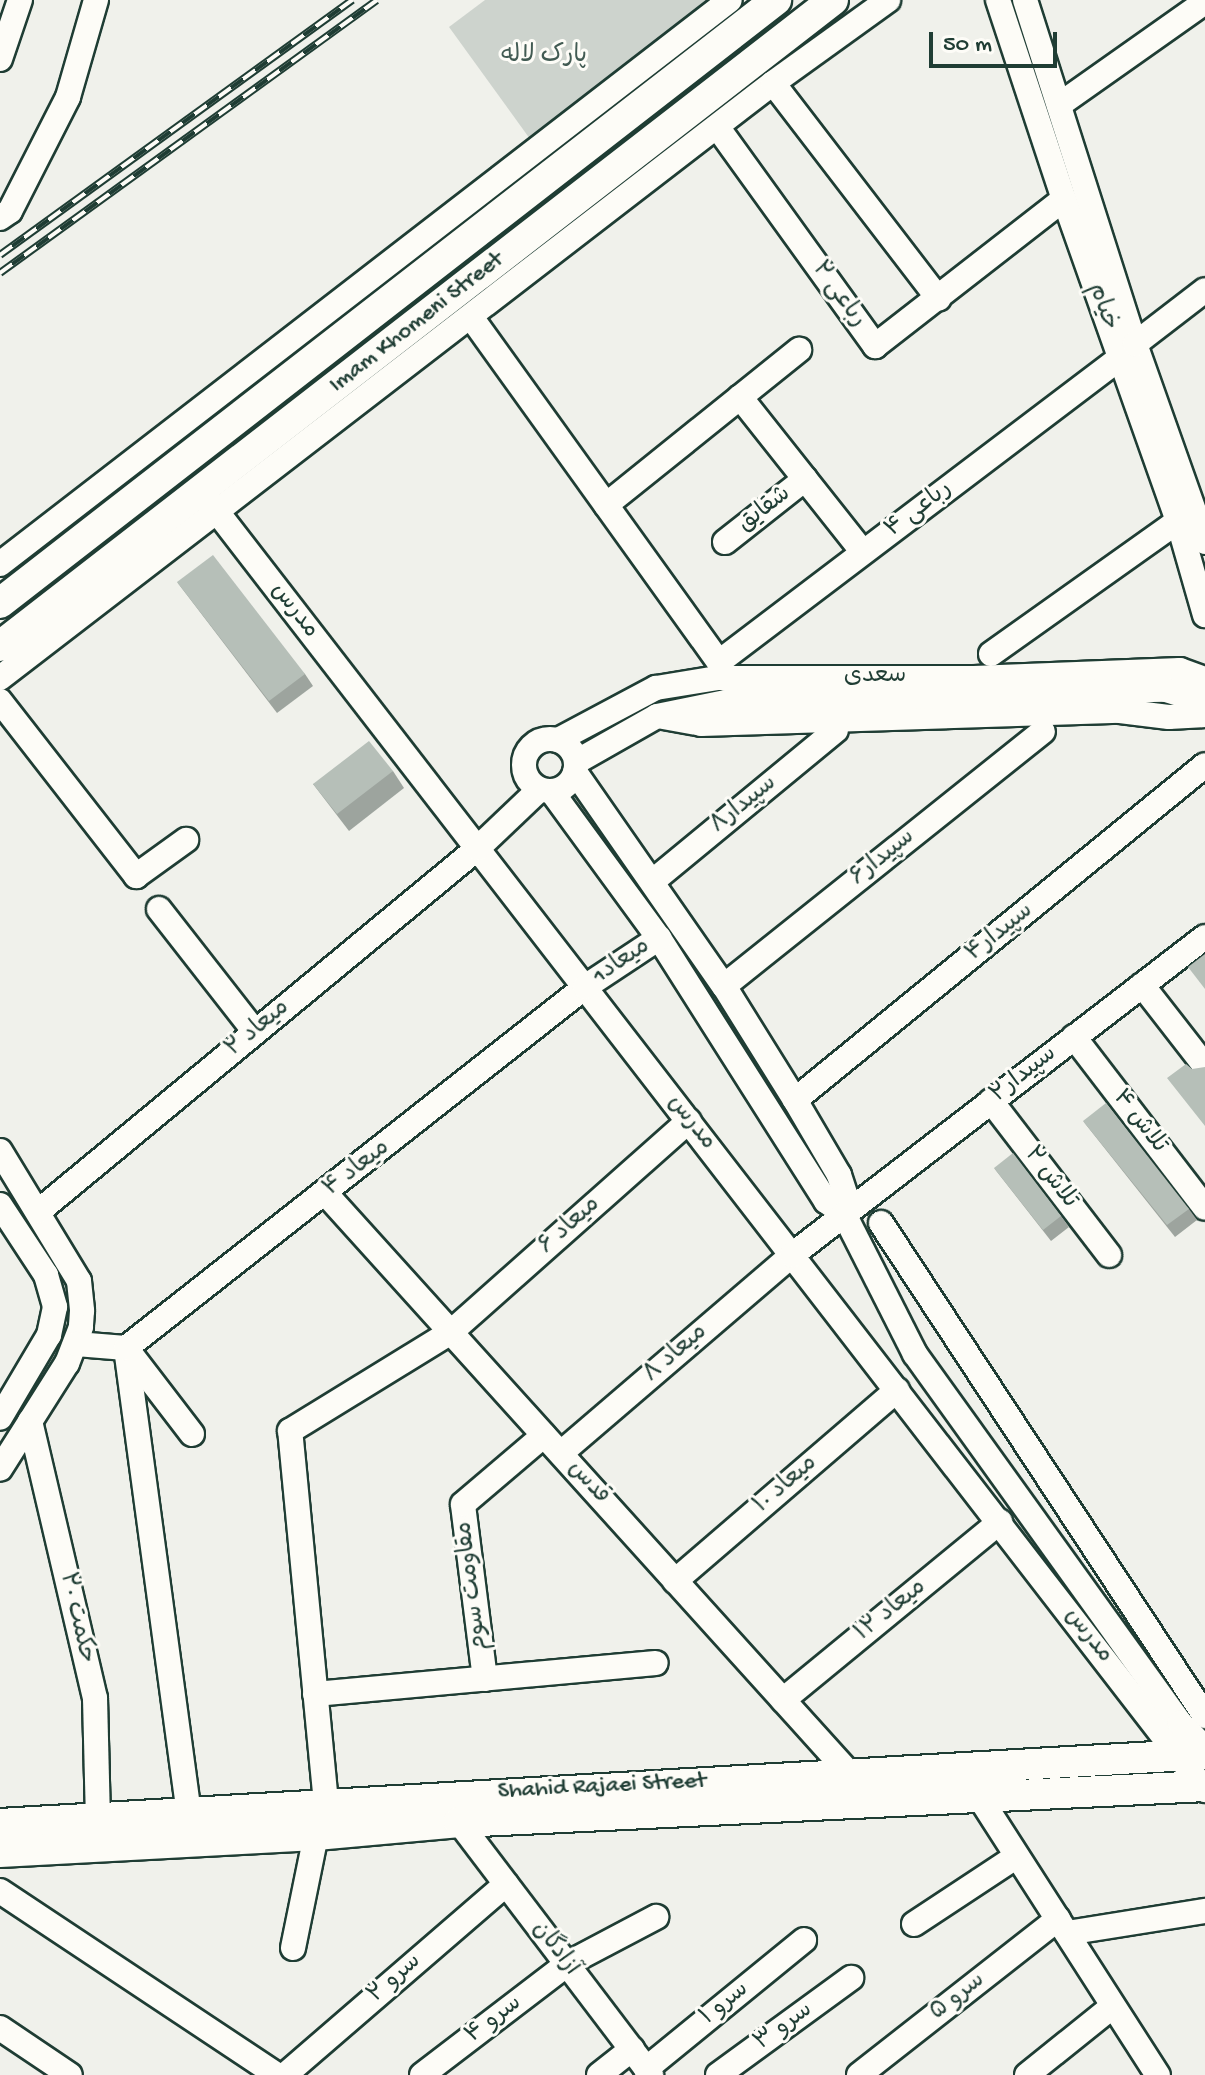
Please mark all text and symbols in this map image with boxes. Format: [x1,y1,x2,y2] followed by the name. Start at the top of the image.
[933,16,1061,66] scale bar
[943,31,992,60] text: 50 m
[501,43,587,71] park label: پارک لاله
[324,246,510,400] street label: Imam Khomeni Street
[804,256,872,334] street label: رباعی ۲
[1080,280,1124,334] street label: خیام
[880,475,958,545] street label: رباعی ۴
[733,480,797,540] street label: شقایق
[263,578,325,644] street label: مدرس
[844,663,906,691] street label: سعدی
[705,770,783,840] street label: سپیدار۸
[845,823,921,893] street label: سپیدار۶
[961,897,1039,969] street label: سپیدار۴
[588,933,656,991] street label: میعاد1
[220,994,296,1064] street label: میعاد ۲
[985,1040,1063,1110] street label: سپیدار۲
[1105,1085,1173,1159] street label: تلاش ۴
[660,1090,722,1156] street label: مدرس
[318,1134,396,1204] street label: میعاد ۴
[1017,1141,1083,1215] street label: تلاش ۲
[533,1191,607,1261] street label: میعاد ۶
[638,1318,714,1390] street label: میعاد ۸
[748,1450,824,1520] street label: میعاد ۱۰
[561,1455,615,1511] street label: قدس
[451,1520,495,1652] street label: مقاومت سوم
[52,1570,100,1666] street label: حکمت ۲۰
[850,1574,932,1648] street label: میعاد ۱۲
[1057,1603,1119,1669] street label: مدرس
[497,1767,707,1807] street label: Shahid Rajaei Street
[525,1916,585,1982] street label: آزادگان
[362,1948,428,2010] street label: سرو ۲
[925,1967,991,2027] street label: سرو ۵
[695,1976,755,2032] street label: سرو ۱
[460,1989,528,2051] street label: سرو ۴
[749,1996,819,2058] street label: سرو ۳

